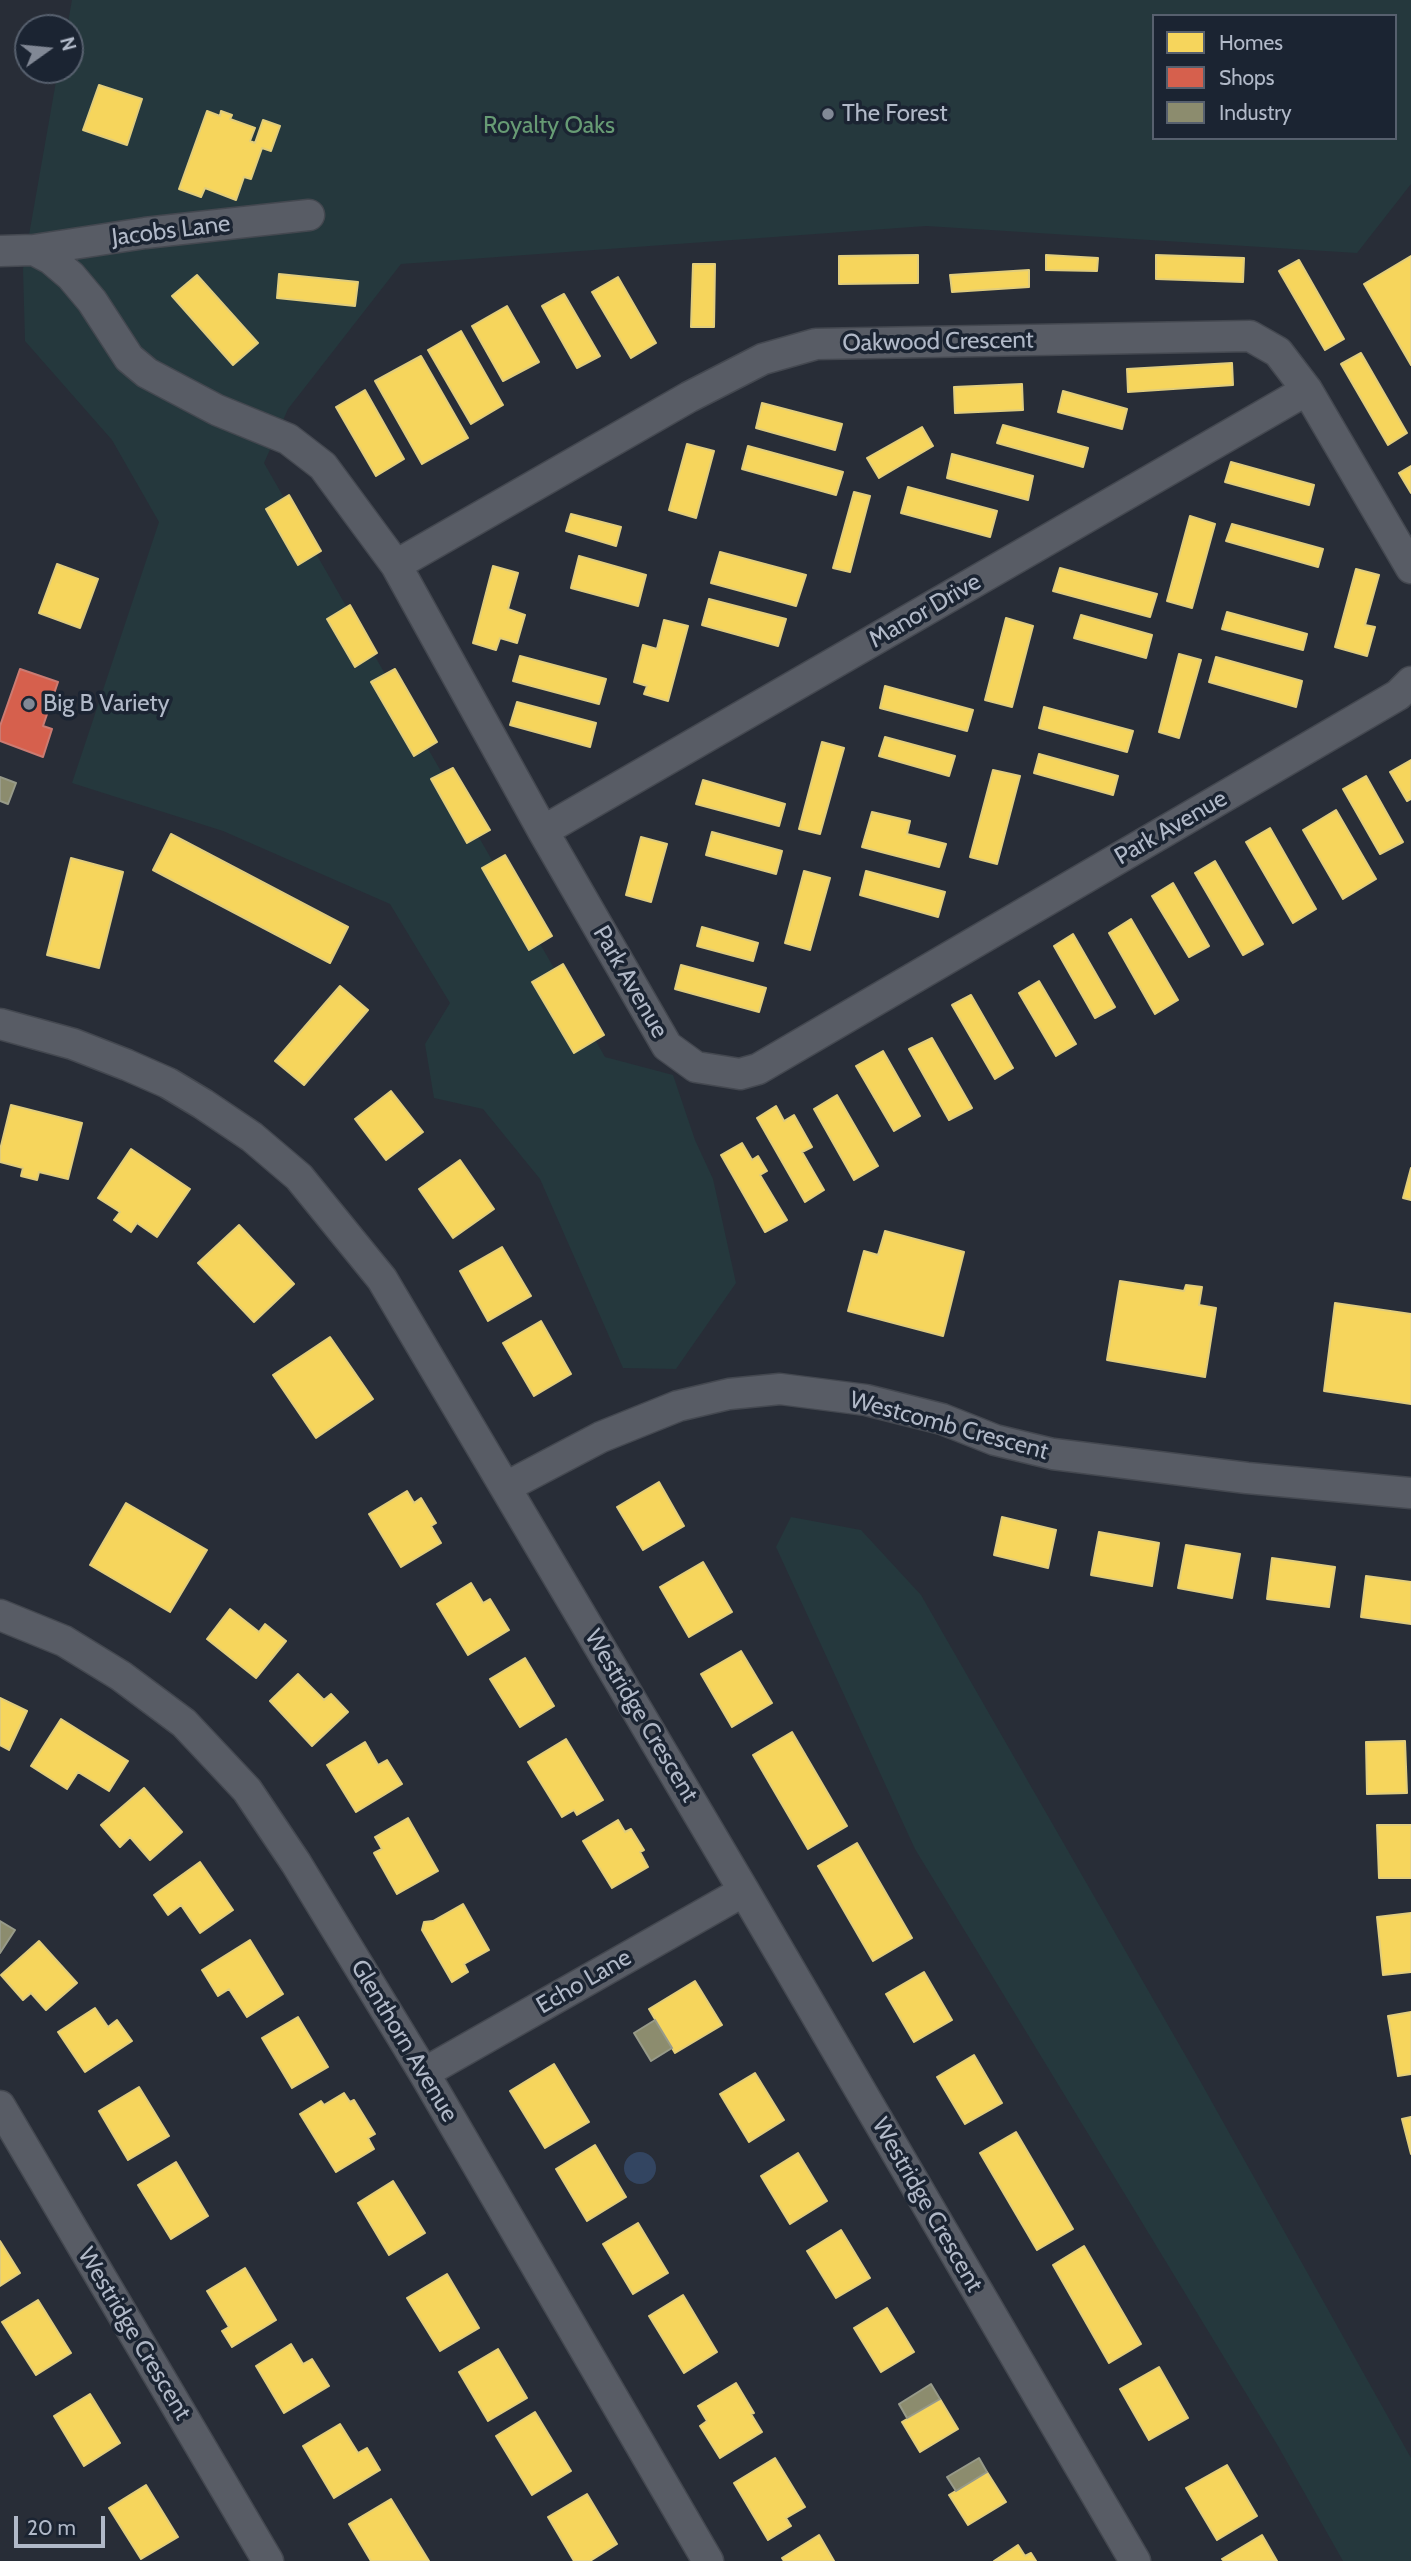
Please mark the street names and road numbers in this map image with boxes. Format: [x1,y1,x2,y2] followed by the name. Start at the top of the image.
[110,209,232,253] street label: Jacobs Lane
[842,326,1034,358] street label: Oakwood Crescent
[864,567,986,655] street label: Manor Drive
[1110,784,1232,872] street label: Park Avenue
[586,921,674,1043] street label: Park Avenue
[847,1386,1051,1466] street label: Westcomb Crescent
[578,1625,704,1807] street label: Westridge Crescent
[531,1943,637,2021] street label: Echo Lane
[344,1955,464,2127] street label: Glenthorn Avenue
[865,2113,989,2297] street label: Westridge Crescent
[71,2243,197,2425] street label: Westridge Crescent

